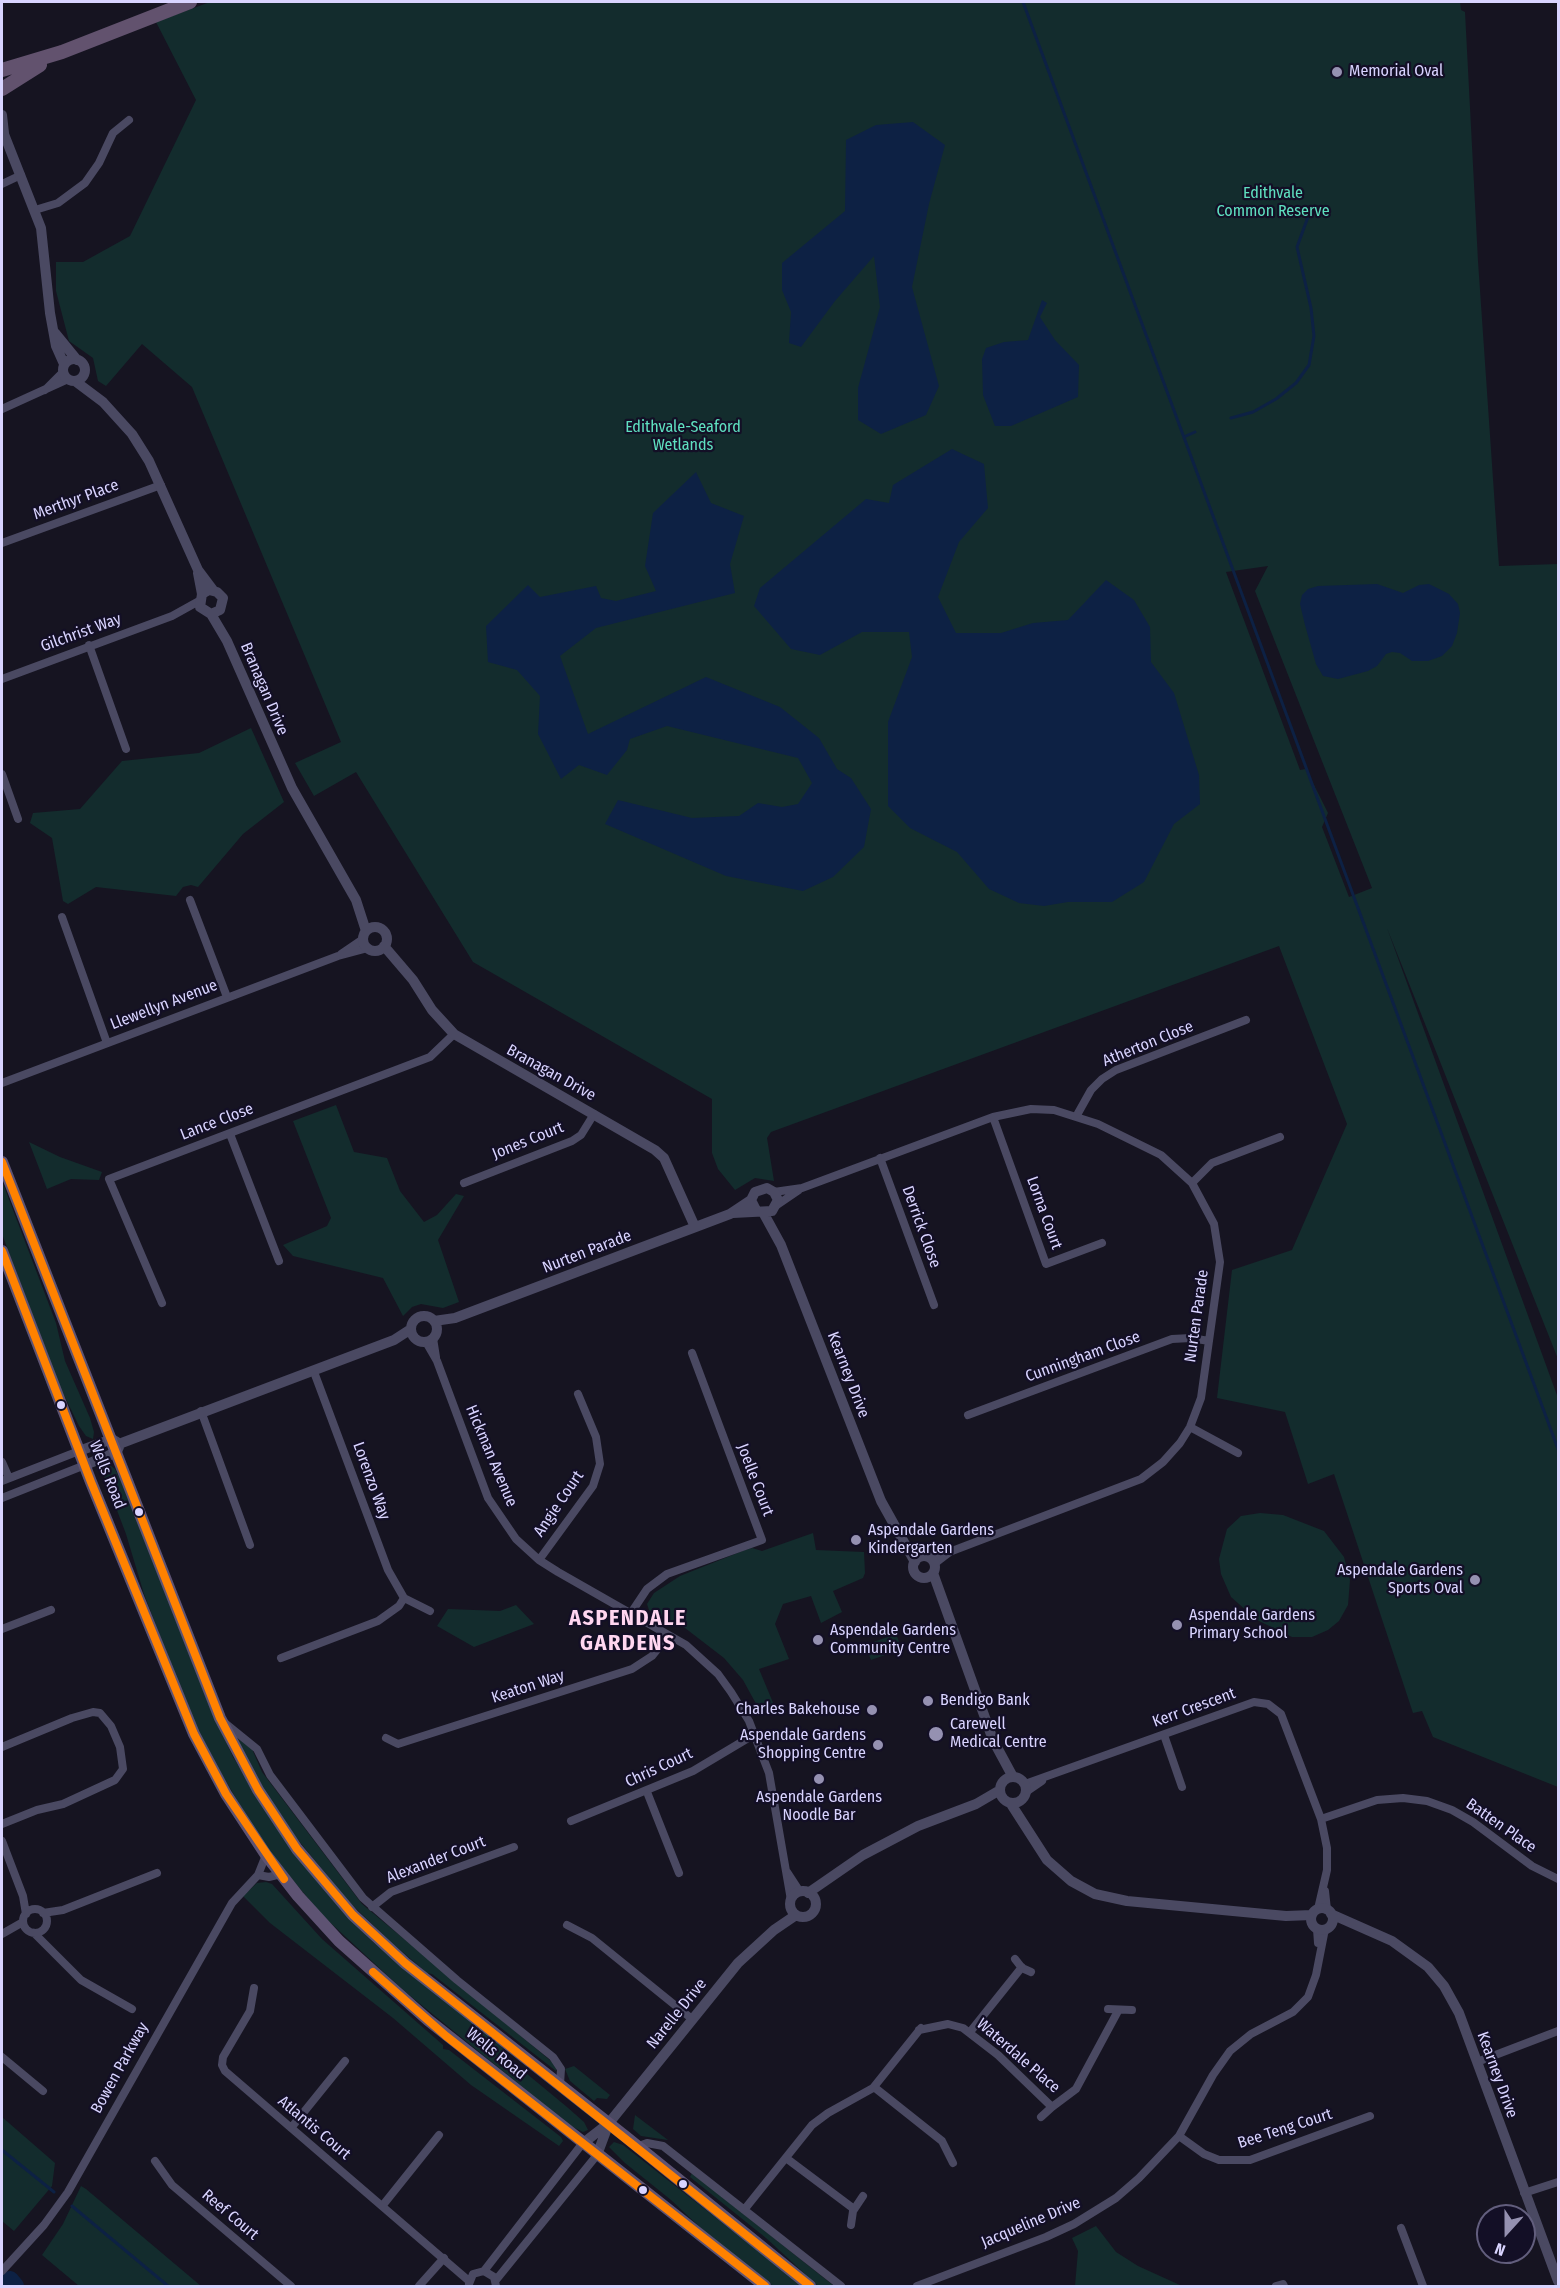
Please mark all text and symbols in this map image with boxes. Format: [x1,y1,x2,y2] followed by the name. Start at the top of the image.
[1349,62,1443,82] place label: Memorial Oval
[1330,65,1344,79] marker: Memorial Oval
[1216,184,1330,222] park label: Edithvale Common Reserve
[625,418,741,456] park label: Edithvale-Seaford Wetlands
[31,476,121,524] street label: Merthyr Place
[38,610,124,656] street label: Gilchrist Way
[236,640,292,738] street label: Branagan Drive
[108,976,220,1034] street label: Llewellyn Avenue
[1100,1017,1196,1071] street label: Atherton Close
[503,1041,599,1105] street label: Branagan Drive
[178,1099,256,1145] street label: Lance Close
[490,1118,566,1164] street label: Jones Court
[1022,1174,1066,1252] street label: Lorna Court
[897,1183,945,1271] street label: Derrick Close
[540,1226,634,1278] street label: Nurten Parade
[1181,1268,1213,1364] street label: Nurten Parade
[1023,1327,1143,1387] street label: Cunningham Close
[823,1329,873,1421] street label: Kearney Drive
[55,1399,67,1411] unlabelled marker
[461,1402,521,1510] street label: Hickman Avenue
[85,1438,129,1512] street label: Wells Road
[348,1440,394,1522] street label: Lorenzo Way
[732,1441,778,1519] street label: Joelle Court
[530,1467,588,1541] street label: Angie Court
[133,1506,145,1518] unlabelled marker
[868,1521,994,1559] place label: Aspendale Gardens Kindergarten
[849,1533,863,1547] marker: Aspendale Gardens Kindergarten
[1337,1561,1463,1599] place label: Aspendale Gardens Sports Oval
[1468,1573,1482,1587] marker: Aspendale Gardens Sports Oval
[569,1606,687,1658] district label: ASPENDALE GARDENS
[1189,1606,1315,1644] place label: Aspendale Gardens Primary School
[1170,1618,1184,1632] marker: Aspendale Gardens Primary School
[830,1621,956,1659] place label: Aspendale Gardens Community Centre
[811,1633,825,1647] marker: Aspendale Gardens Community Centre
[489,1666,567,1708] street label: Keaton Way
[1150,1684,1238,1732] street label: Kerr Crescent
[940,1691,1030,1711] place label: Bendigo Bank
[921,1694,935,1708] marker: Bendigo Bank
[736,1700,860,1720] place label: Charles Bakehouse
[865,1703,879,1717] marker: Charles Bakehouse
[950,1715,1047,1753] place label: Carewell Medical Centre
[927,1725,945,1743] marker: Carewell Medical Centre
[740,1726,866,1764] place label: Aspendale Gardens Shopping Centre
[871,1738,885,1752] marker: Aspendale Gardens Shopping Centre
[622,1744,696,1792] street label: Chris Court
[812,1772,826,1786] marker: Aspendale Gardens Noodle Bar
[756,1788,882,1826] place label: Aspendale Gardens Noodle Bar
[1462,1795,1540,1857] street label: Batten Place
[384,1832,488,1888] street label: Alexander Court
[643,1975,711,2053] street label: Narelle Drive
[972,2015,1064,2097] street label: Waterdale Place
[87,2019,153,2117] street label: Bowen Parkway
[462,2024,530,2084] street label: Wells Road
[1473,2029,1521,2121] street label: Kearney Drive
[274,2092,354,2164] street label: Atlantis Court
[1235,2105,1335,2153] street label: Bee Teng Court
[677,2178,689,2190] unlabelled marker
[637,2184,649,2196] unlabelled marker
[198,2186,262,2244] street label: Reef Court
[979,2193,1083,2253] street label: Jacqueline Drive
[1476,2204,1536,2264] north arrow
[1492,2239,1508,2260] text: N

